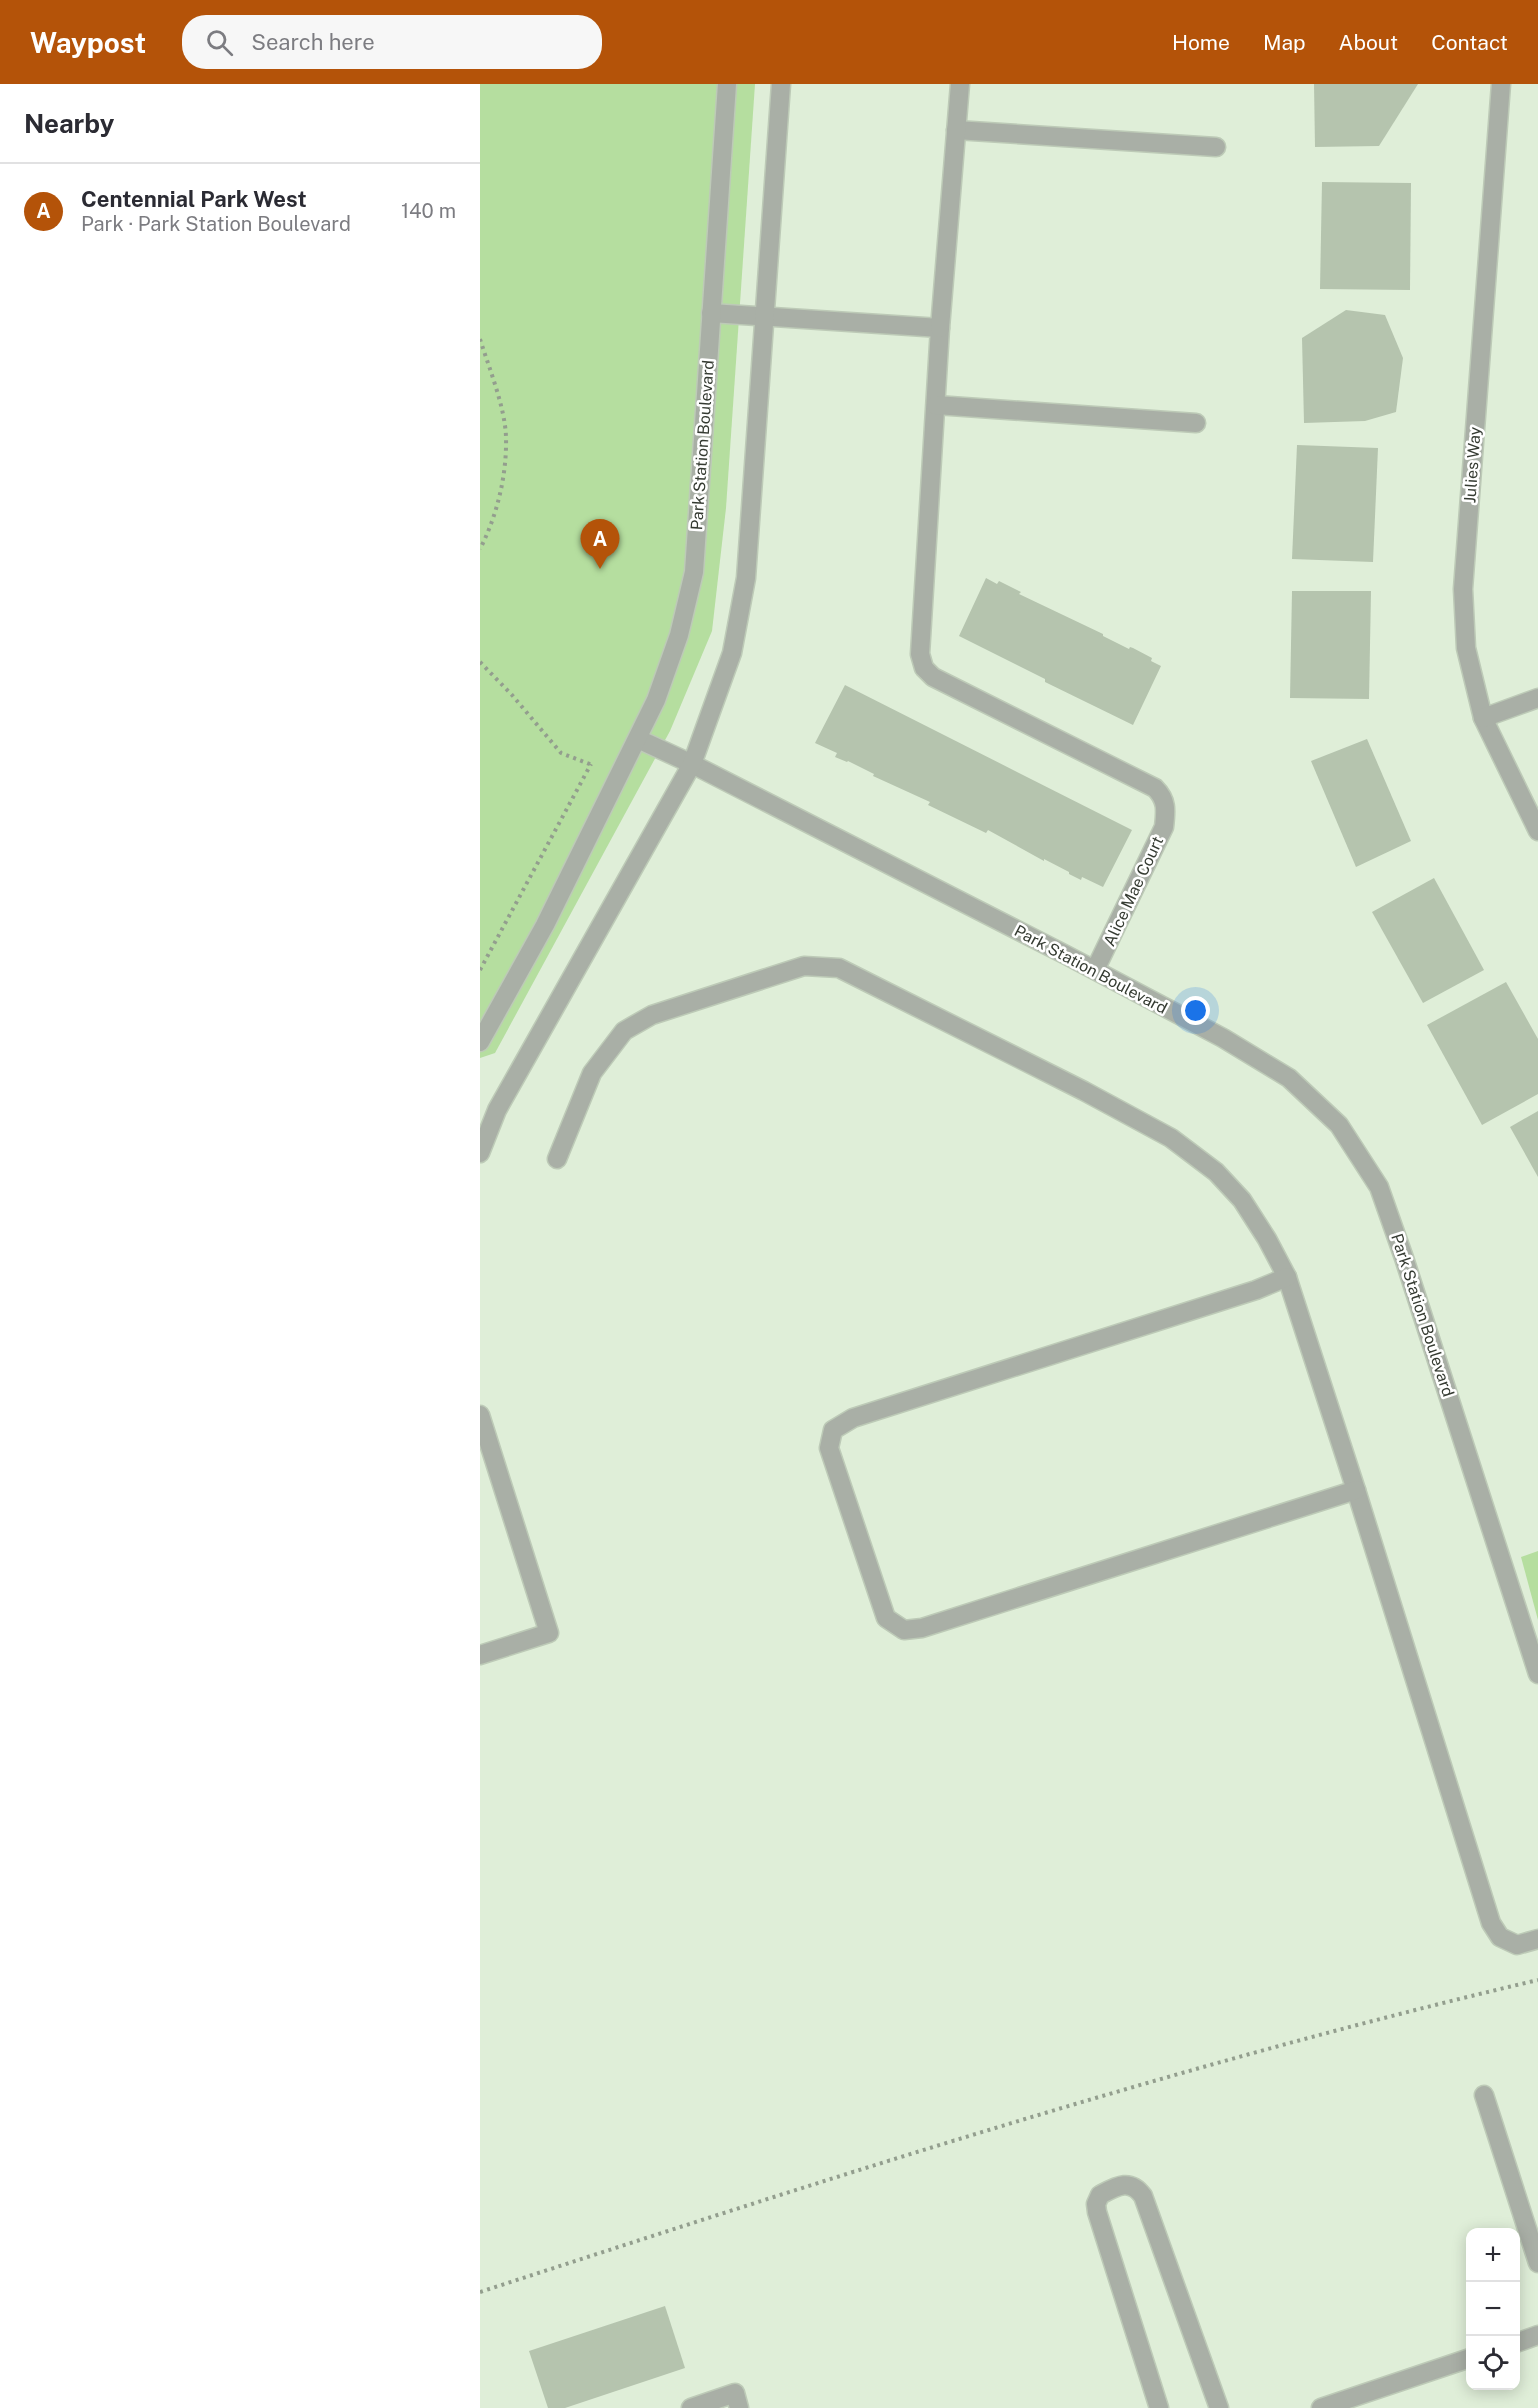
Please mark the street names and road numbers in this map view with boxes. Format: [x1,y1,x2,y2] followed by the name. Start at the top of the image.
[687,359,718,531] street label: Park Station Boulevard
[1460,426,1485,504] street label: Julies Way
[1100,833,1167,949] street label: Alice Mae Court
[1011,921,1170,1018] street label: Park Station Boulevard
[1387,1231,1458,1399] street label: Park Station Boulevard

